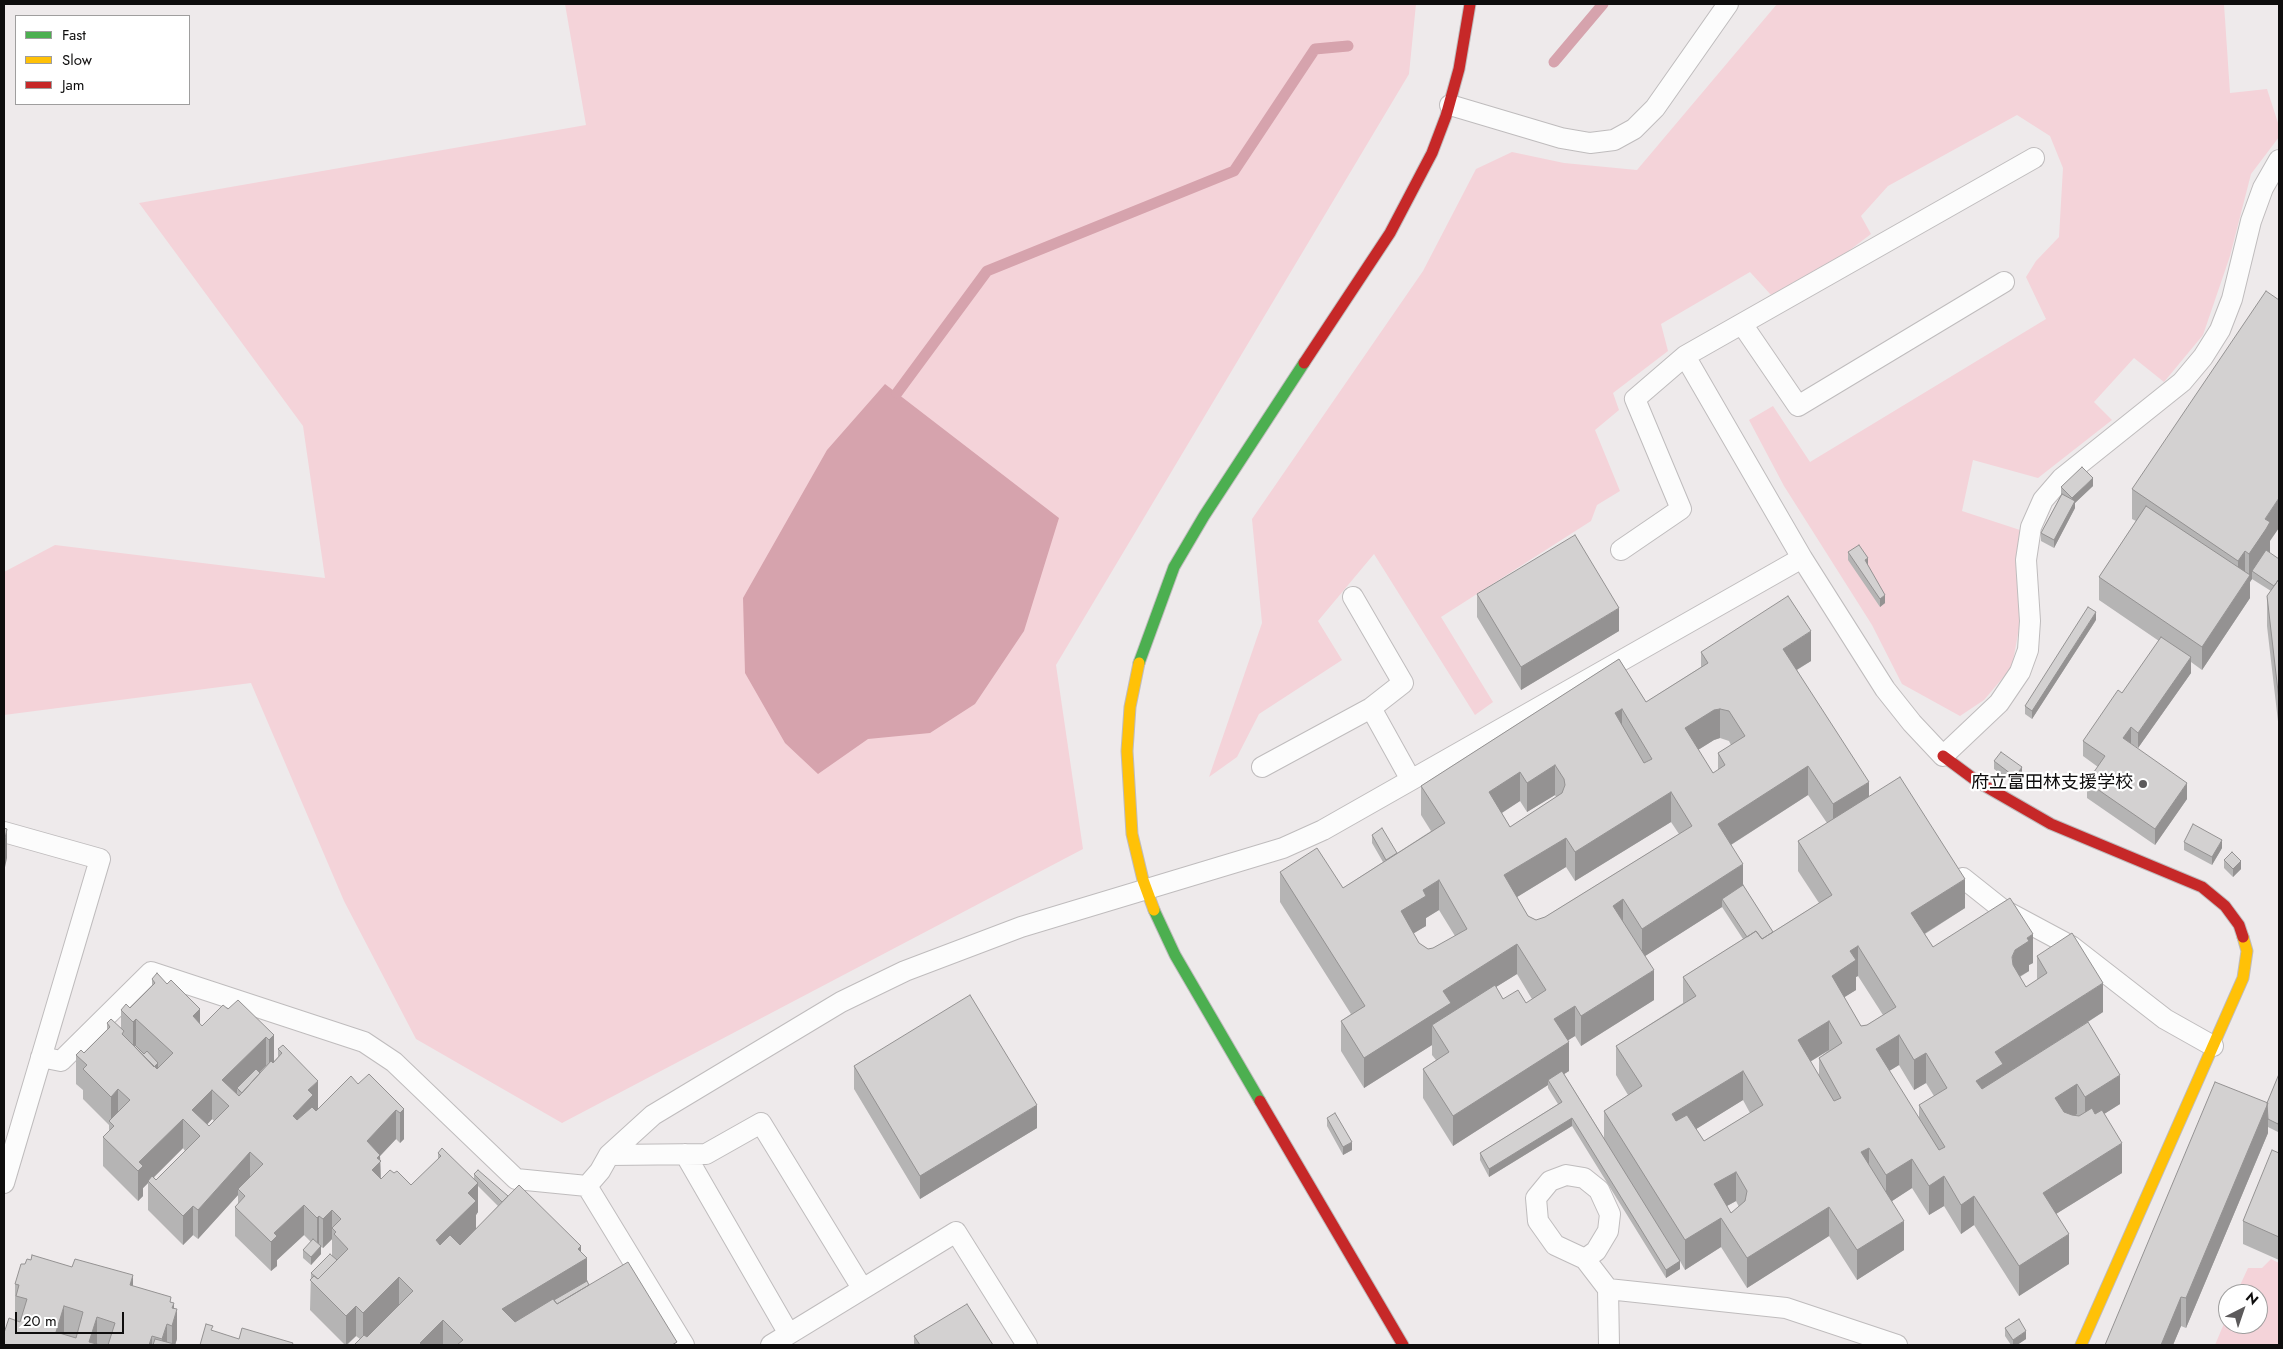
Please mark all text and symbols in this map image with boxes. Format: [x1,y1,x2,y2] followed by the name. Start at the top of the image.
[15,15,190,105] legend
[62,24,86,46] text: Fast
[62,49,92,71] text: Slow
[62,74,85,96] text: Jam
[1971,773,2133,795] place label: 府立富田林支援学校
[2137,778,2149,790] marker: 府立富田林支援学校
[2218,1284,2268,1334] north arrow
[2241,1287,2263,1310] text: N
[18,1302,126,1334] scale bar
[23,1310,57,1332] text: 20 m

